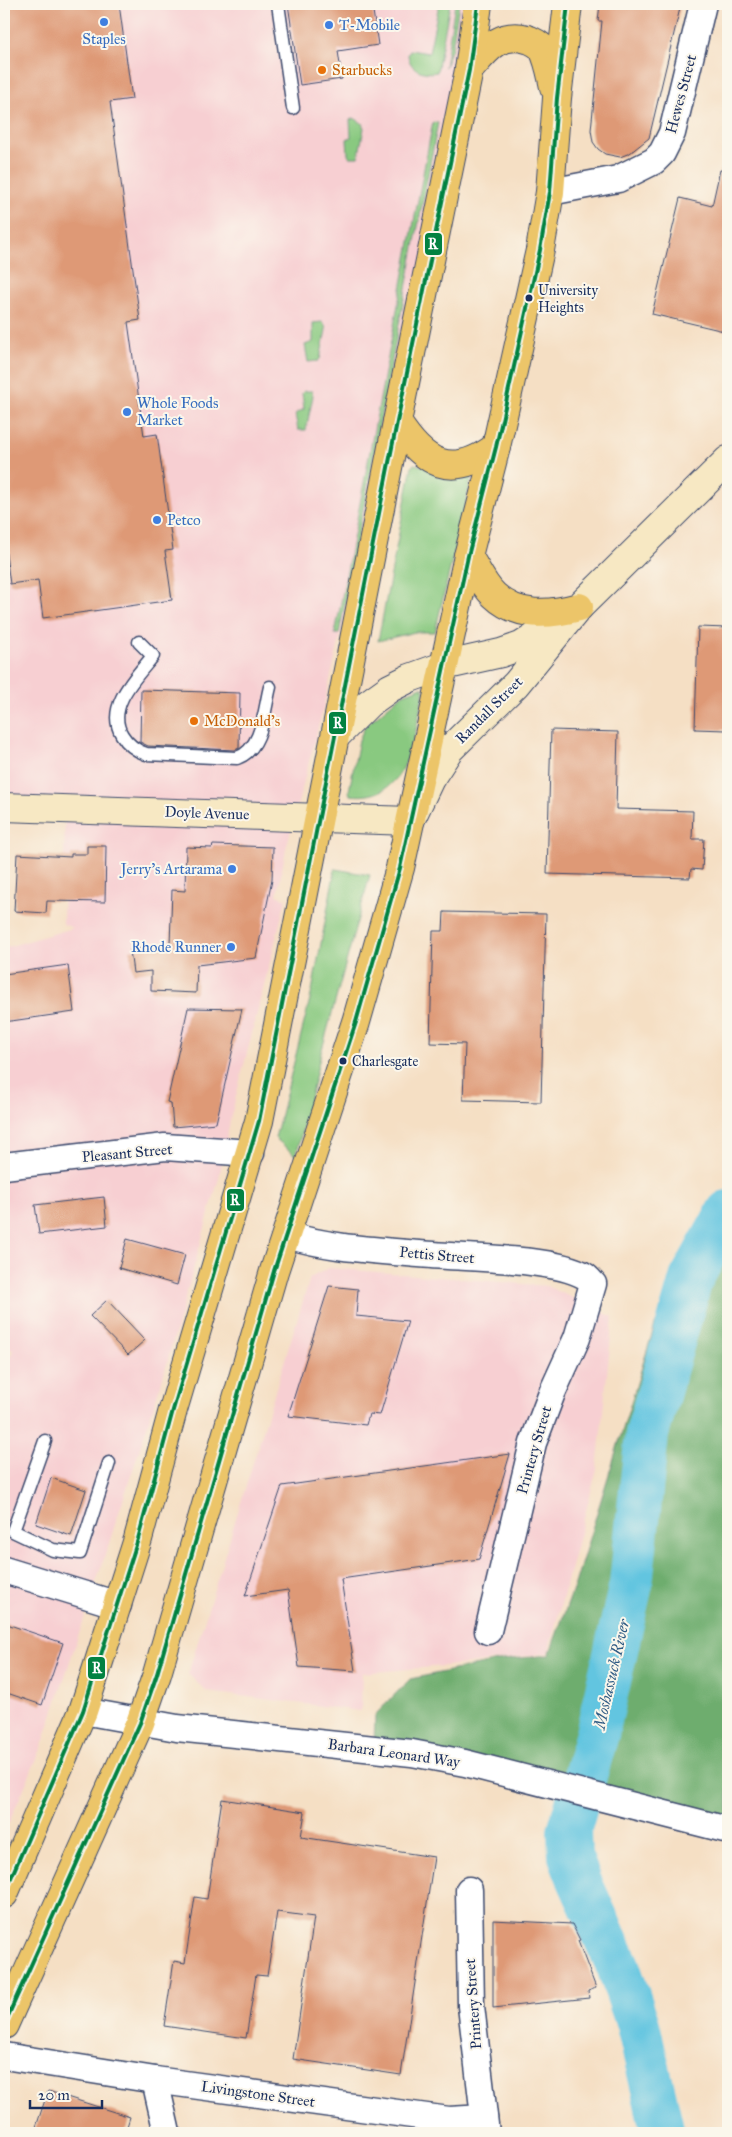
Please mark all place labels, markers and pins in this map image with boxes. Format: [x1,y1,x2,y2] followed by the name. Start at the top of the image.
[98,16,110,28] marker: Staples
[339,16,400,34] place label: T-Mobile
[323,19,335,31] marker: T-Mobile
[82,30,126,48] place label: Staples
[332,61,392,79] place label: Starbucks
[316,64,328,76] marker: Starbucks
[538,282,598,316] place label: University Heights
[524,293,534,303] marker: University Heights
[137,394,219,429] place label: Whole Foods Market
[121,406,133,418] marker: Whole Foods Market
[167,511,201,529] place label: Petco
[151,514,163,526] marker: Petco
[204,712,280,730] place label: McDonald's
[188,715,200,727] marker: McDonald's
[119,860,223,879] place label: Jerry's Artarama
[226,863,238,875] marker: Jerry's Artarama
[131,938,221,956] place label: Rhode Runner
[225,941,237,953] marker: Rhode Runner
[352,1053,418,1070] place label: Charlesgate
[338,1056,348,1066] marker: Charlesgate

